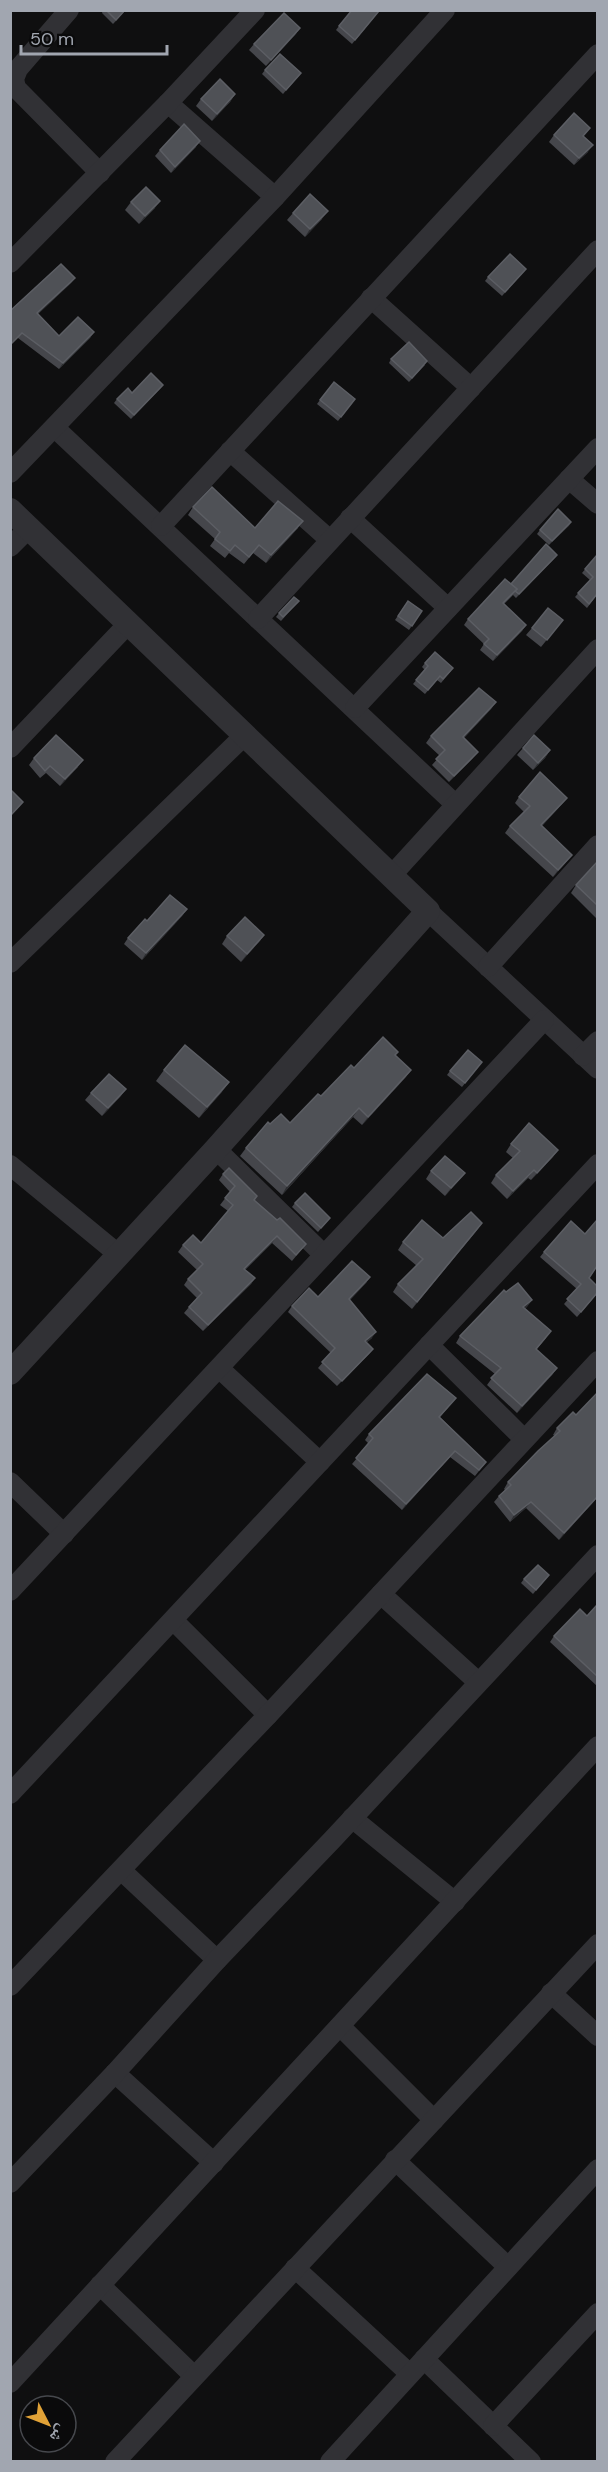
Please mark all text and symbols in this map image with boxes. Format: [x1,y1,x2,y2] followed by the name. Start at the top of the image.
[21,18,166,56] scale bar
[30,27,74,51] text: 50 m
[18,2394,78,2454] north arrow
[45,2420,72,2447] text: ش

